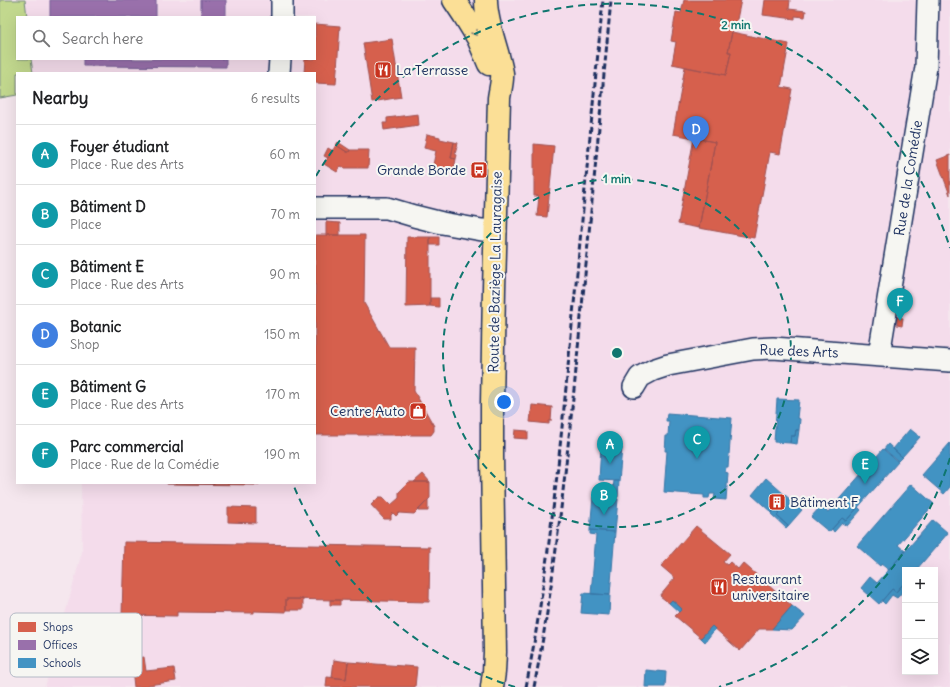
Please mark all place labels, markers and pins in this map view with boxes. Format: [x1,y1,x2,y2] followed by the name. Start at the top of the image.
[373,60,393,80] restaurant icon: La Terrasse
[396,61,468,79] place label: La Terrasse
[683,116,709,149] pin: D
[469,160,489,180] bus stop icon: Grande Borde
[377,161,466,179] place label: Grande Borde
[887,288,913,321] pin: F
[610,346,624,360] centre of rings
[408,401,428,421] shop icon: Centre Auto
[330,402,405,420] place label: Centre Auto
[684,426,710,459] pin: C
[597,431,623,464] pin: A
[852,451,878,484] pin: E
[591,482,617,515] pin: B
[767,492,787,512] building icon: Bâtiment F
[790,493,859,511] place label: Bâtiment F
[732,570,810,604] place label: Restaurant universitaire
[709,577,729,597] restaurant icon: Restaurant universitaire

